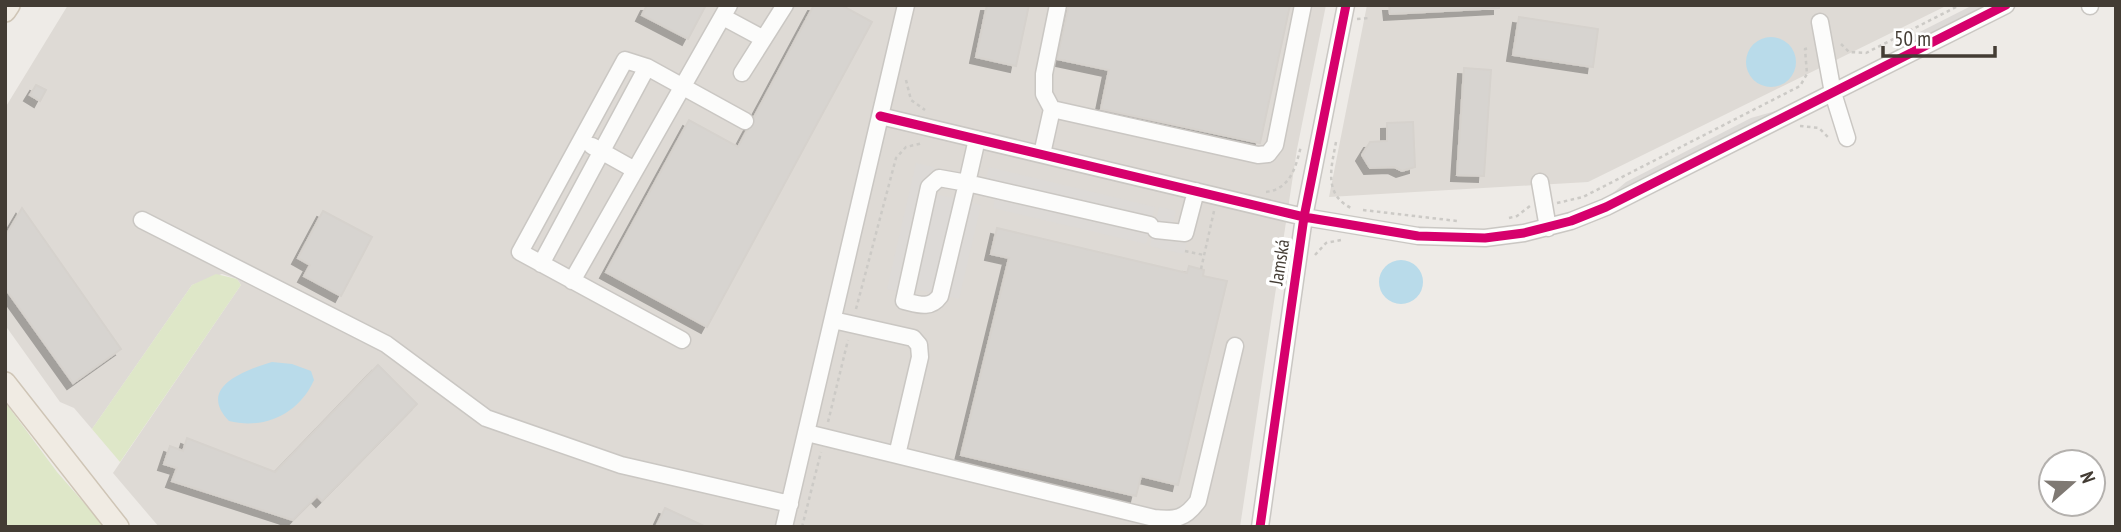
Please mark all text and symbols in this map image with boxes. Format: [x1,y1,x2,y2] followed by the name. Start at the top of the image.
[1883,14,1995,58] scale bar
[1894,25,1931,52] text: 50 m
[1263,237,1294,288] street label: Jamská
[2037,448,2107,518] north arrow
[2075,468,2101,486] text: N

